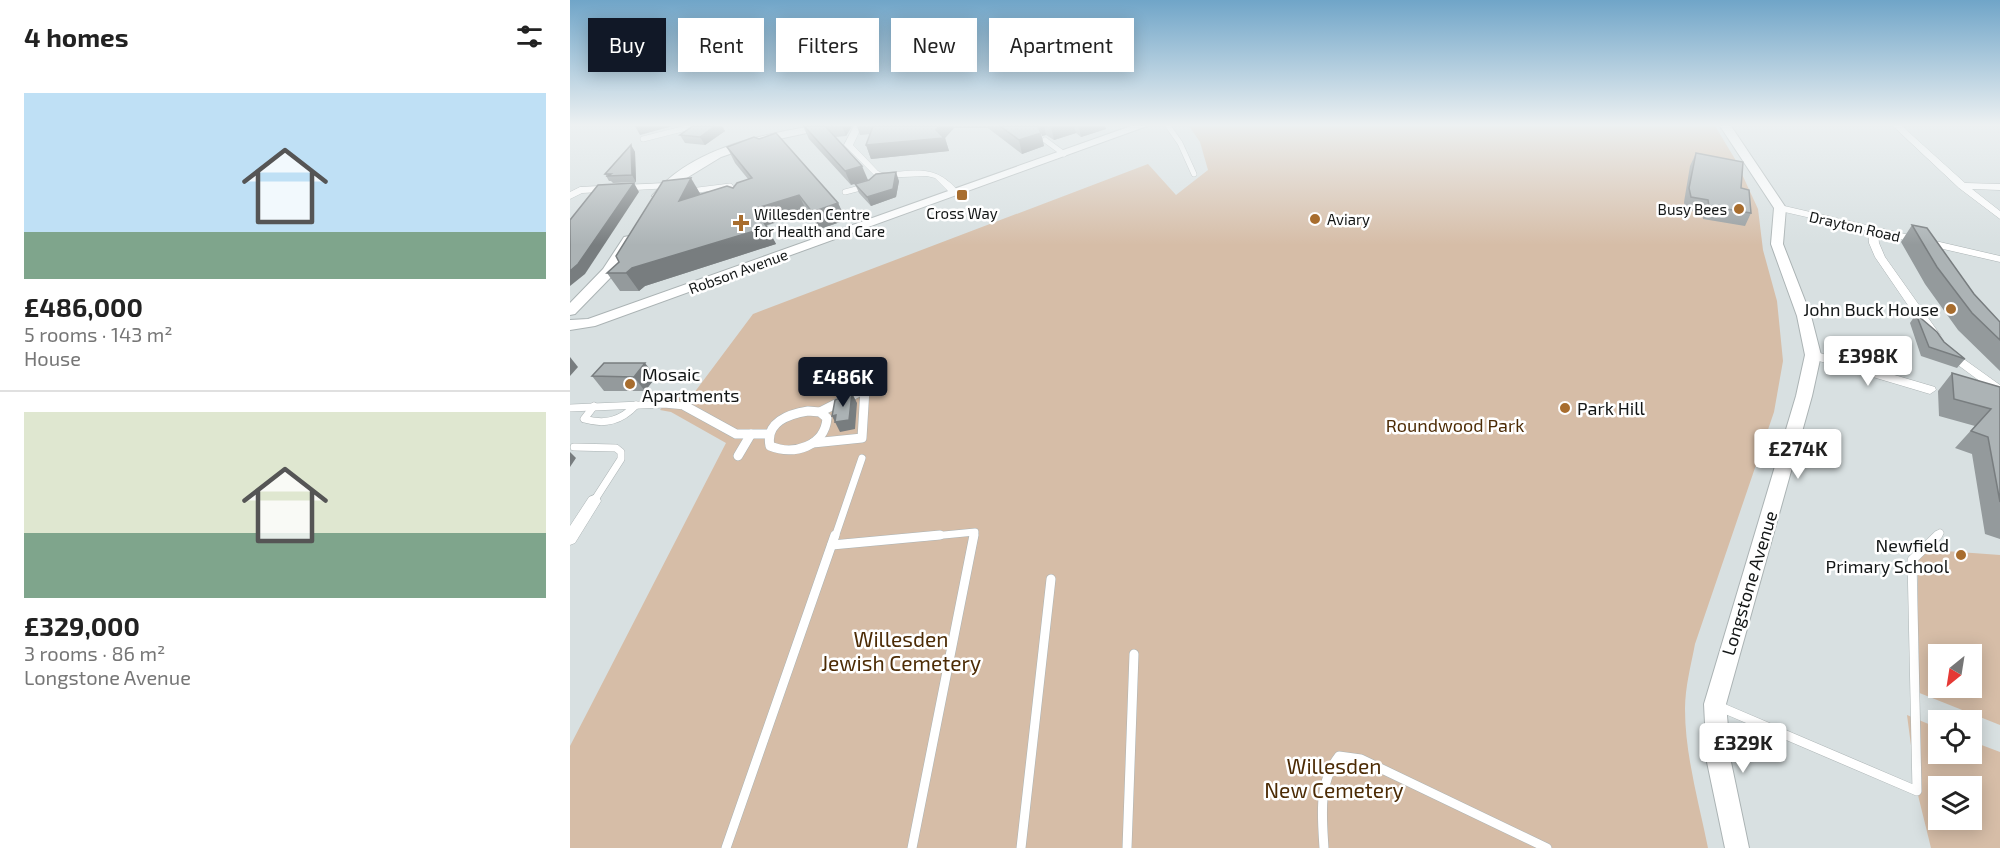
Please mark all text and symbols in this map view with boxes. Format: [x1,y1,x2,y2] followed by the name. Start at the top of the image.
[588,18,666,72] chip: Buy
[678,18,764,72] chip: Rent
[776,18,879,72] chip: Filters
[891,18,977,72] chip: New
[989,18,1134,72] chip: Apartment
[513,20,546,53] icon: filters
[24,21,129,52] text: 4 homes
[231,132,339,240] icon: home
[955,188,969,202] marker: Cross Way
[1658,200,1727,218] place label: Busy Bees
[1732,202,1746,216] marker: Busy Bees
[926,204,998,222] place label: Cross Way
[754,205,885,240] place label: Willesden Centre for Health and Care
[1808,207,1902,245] street label: Drayton Road
[1327,210,1370,228] place label: Aviary
[1308,212,1322,226] marker: Aviary
[732,214,750,232] marker: Willesden Centre for Health and Care
[686,245,790,297] street label: Robson Avenue
[24,291,143,322] text: £486,000
[1803,298,1939,320] place label: John Buck House
[1944,302,1958,316] marker: John Buck House
[24,322,173,346] text: 5 rooms · 143 m²
[1826,336,1910,387] pin: £398K
[1838,343,1898,367] text: £398K
[24,346,81,370] text: House
[801,357,885,408] pin: £486K
[642,363,740,406] place label: Mosaic Apartments
[812,364,874,388] text: £486K
[623,377,637,391] marker: Mosaic Apartments
[1577,397,1645,419] place label: Park Hill
[1558,401,1572,415] marker: Park Hill
[1386,414,1524,436] park label: Roundwood Park
[1756,429,1840,480] pin: £274K
[1768,436,1828,460] text: £274K
[231,451,339,559] icon: home
[1717,508,1781,658] street label: Longstone Avenue
[1826,534,1950,577] place label: Newfield Primary School
[1954,548,1968,562] marker: Newfield Primary School
[24,610,140,641] text: £329,000
[821,626,981,675] park label: Willesden Jewish Cemetery
[24,641,165,665] text: 3 rooms · 86 m²
[1928,644,1982,698] north arrow
[1928,644,1982,830] map controls
[24,665,191,689] text: Longstone Avenue
[1928,710,1982,764] button: locate
[1701,723,1785,774] pin: £329K
[1713,730,1773,754] text: £329K
[1264,753,1404,802] park label: Willesden New Cemetery
[1928,776,1982,830] button: layers

